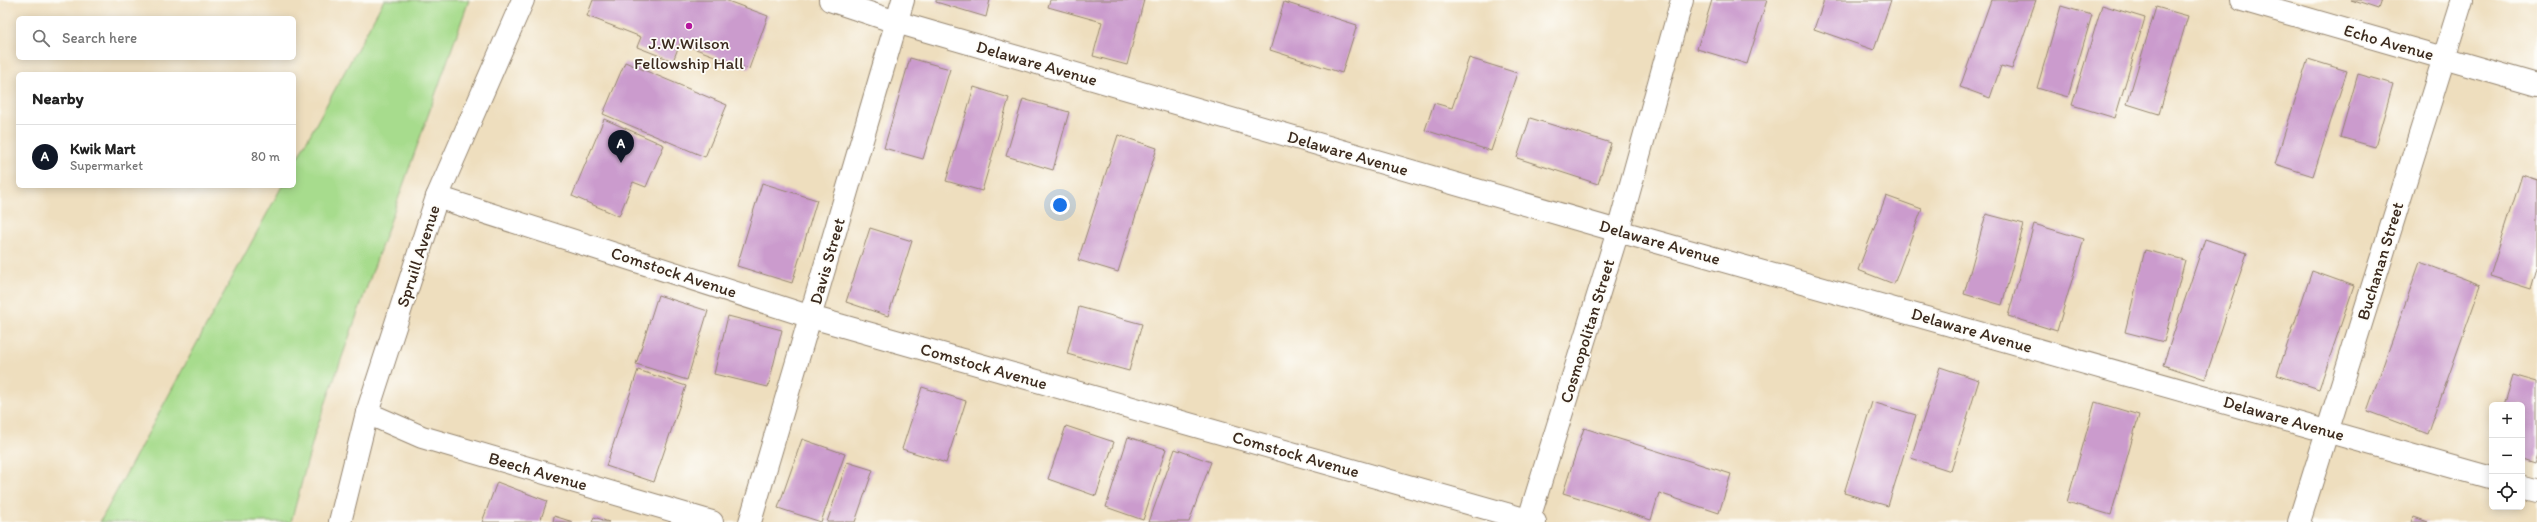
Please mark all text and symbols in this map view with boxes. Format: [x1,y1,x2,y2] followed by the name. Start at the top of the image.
[16,16,296,60] search box
[2342,20,2436,64] street label: Echo Avenue
[684,21,694,31] marker: J.W.Wilson Fellowship Hall
[30,27,52,49] icon: search
[62,29,137,47] text: Search here
[634,33,744,73] place label: J.W.Wilson Fellowship Hall
[974,36,1100,90] street label: Delaware Avenue
[32,88,84,108] text: Nearby
[1285,126,1411,180] street label: Delaware Avenue
[608,130,634,163] pin: A
[70,140,136,158] text: Kwik Mart
[41,149,49,164] text: A
[251,149,280,164] text: 80 m
[70,158,143,173] text: Supermarket
[1050,195,1070,215] your location
[2353,199,2407,323] street label: Buchanan Street
[392,202,444,310] street label: Spruill Avenue
[805,215,849,307] street label: Davis Street
[1597,215,1723,269] street label: Delaware Avenue
[609,242,739,302] street label: Comstock Avenue
[1556,257,1618,405] street label: Cosmopolitan Street
[1909,303,2035,357] street label: Delaware Avenue
[918,338,1050,394] street label: Comstock Avenue
[2221,391,2347,445] street label: Delaware Avenue
[2489,402,2525,510] map controls
[2489,402,2525,438] button: +
[1230,426,1362,482] street label: Comstock Avenue
[2489,438,2525,474] button: −
[486,447,590,495] street label: Beech Avenue
[2489,474,2525,510] button: locate

